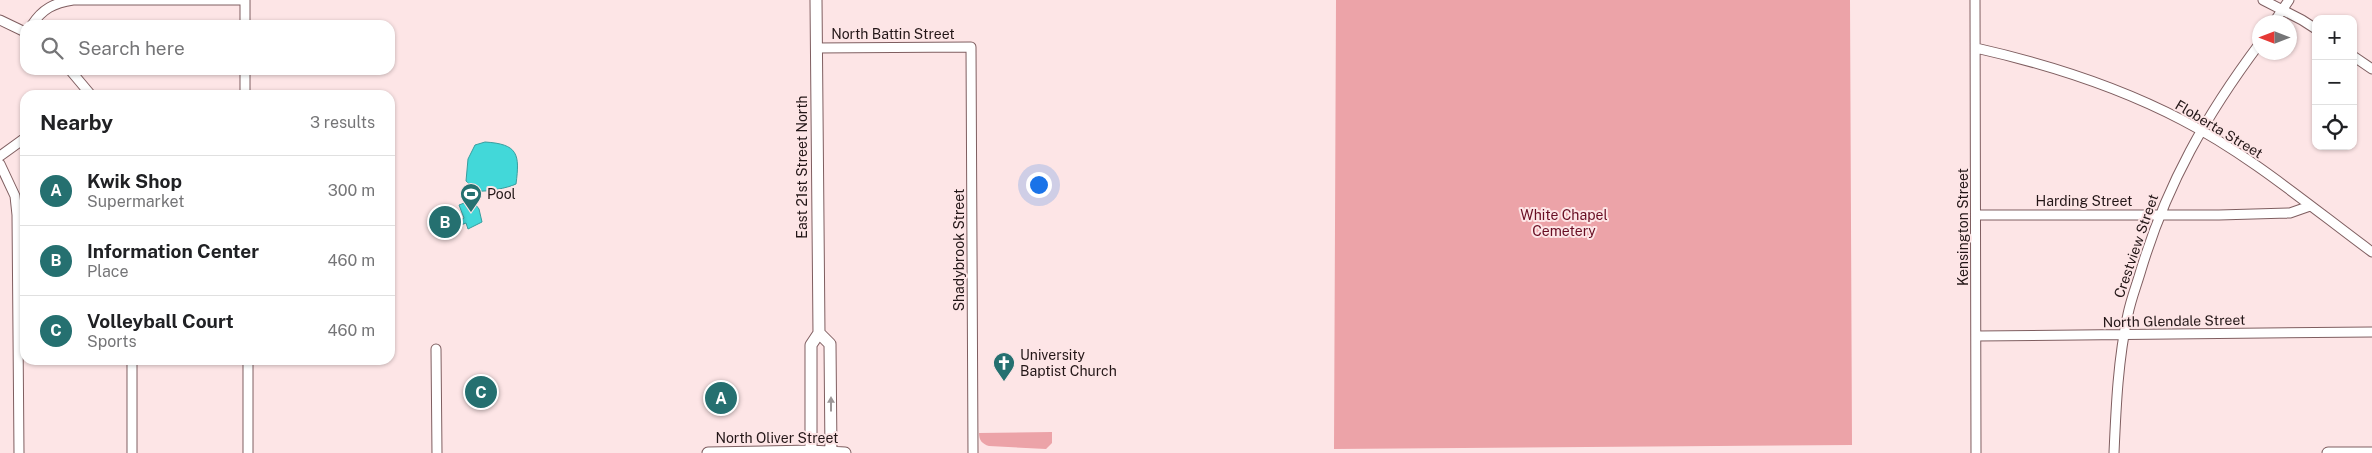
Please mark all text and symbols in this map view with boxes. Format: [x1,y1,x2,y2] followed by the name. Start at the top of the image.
[2252,15,2297,60] north arrow
[2312,15,2357,150] map controls
[2312,15,2357,60] button: +
[20,20,395,75] search box
[831,26,955,42] street label: North Battin Street
[38,34,66,62] icon: search
[78,37,185,59] text: Search here
[2312,60,2357,105] button: −
[794,95,810,239] street label: East 21st Street North
[2172,97,2266,161] street label: Floberta Street
[2312,105,2357,150] button: locate
[40,110,113,135] text: Nearby
[310,113,375,132] text: 3 results
[1955,168,1971,286] street label: Kensington Street
[87,170,182,192] text: Kwik Shop
[1026,172,1052,198] your location
[50,181,62,200] text: A
[328,181,375,200] text: 300 m
[459,182,483,213] sports icon: Pool
[487,186,516,202] place label: Pool
[951,189,967,311] street label: Shadybrook Street
[87,192,184,211] text: Supermarket
[2111,192,2161,300] street label: Crestview Street
[2036,193,2132,209] street label: Harding Street
[429,203,461,241] pin: B
[1520,207,1608,239] park label: White Chapel Cemetery
[87,240,259,262] text: Information Center
[51,251,61,270] text: B
[328,251,375,270] text: 460 m
[87,262,129,281] text: Place
[87,310,234,332] text: Volleyball Court
[2102,312,2246,330] street label: North Glendale Street
[50,321,62,340] text: C
[328,321,375,340] text: 460 m
[87,332,137,351] text: Sports
[1020,347,1117,379] place label: University Baptist Church
[992,351,1016,382] church icon: University Baptist Church
[465,373,497,411] pin: C
[705,379,737,417] pin: A
[827,396,835,412] one-way arrow
[715,430,839,446] street label: North Oliver Street

